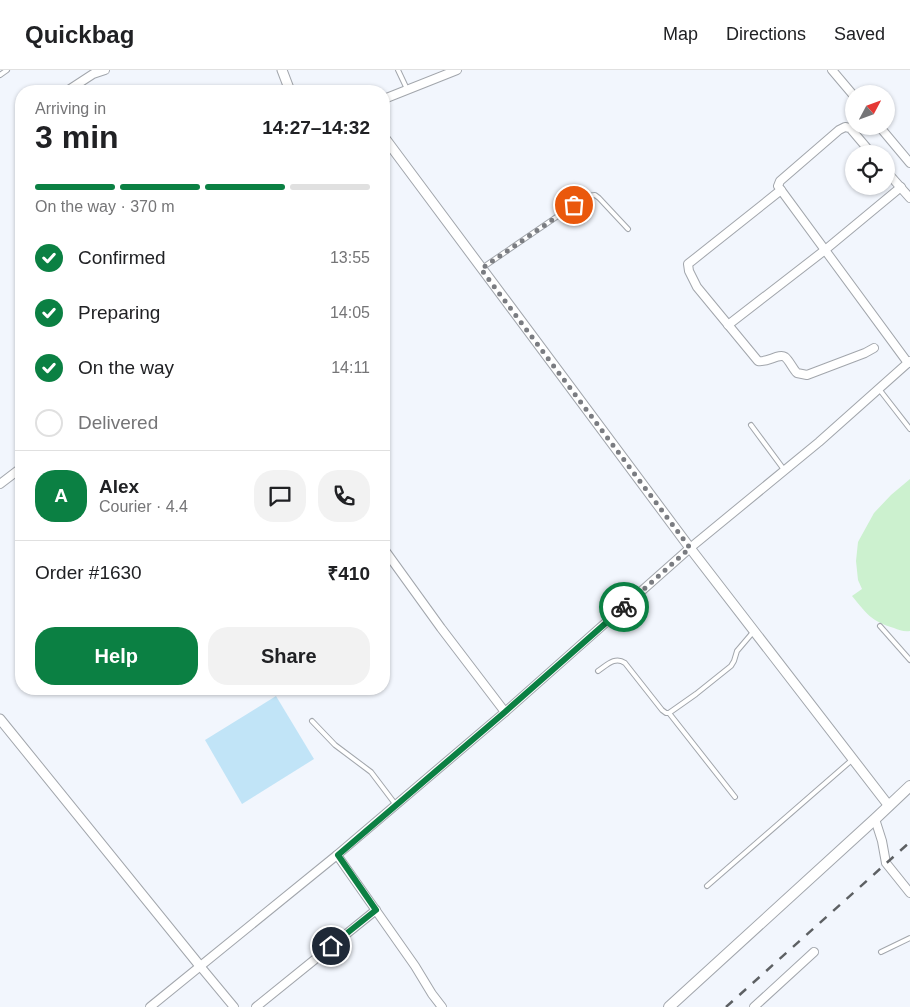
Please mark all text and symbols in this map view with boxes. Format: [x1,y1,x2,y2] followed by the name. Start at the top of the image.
[25,21,134,48] text: Quickbag
[663,24,698,44] text: Map
[726,24,806,44] text: Directions
[834,24,885,44] text: Saved
[845,85,895,135] north arrow
[845,85,895,195] map controls
[35,100,106,117] text: Arriving in
[262,117,370,138] text: 14:27–14:32
[35,119,119,155] text: 3 min
[845,145,895,195] button: locate
[553,184,595,226] pin
[560,191,588,219] icon: bag
[35,198,175,215] text: On the way · 370 m
[35,244,63,272] icon: check
[78,247,166,268] text: Confirmed
[330,249,370,266] text: 13:55
[35,299,63,327] icon: check
[78,302,160,323] text: Preparing
[330,304,370,321] text: 14:05
[35,354,63,382] icon: check
[78,357,174,378] text: On the way
[331,359,370,376] text: 14:11
[78,412,158,433] text: Delivered
[254,470,306,522] button: chat
[318,470,370,522] button: phone
[99,476,139,497] text: Alex
[54,485,68,506] text: A
[99,498,188,515] text: Courier · 4.4
[35,562,142,583] text: Order #1630
[327,563,370,584] text: ₹410
[599,582,649,632] courier
[610,593,638,621] icon: bike
[35,627,198,685] button: Help
[208,627,370,685] button: Share
[310,925,352,967] pin
[317,932,345,960] icon: home

